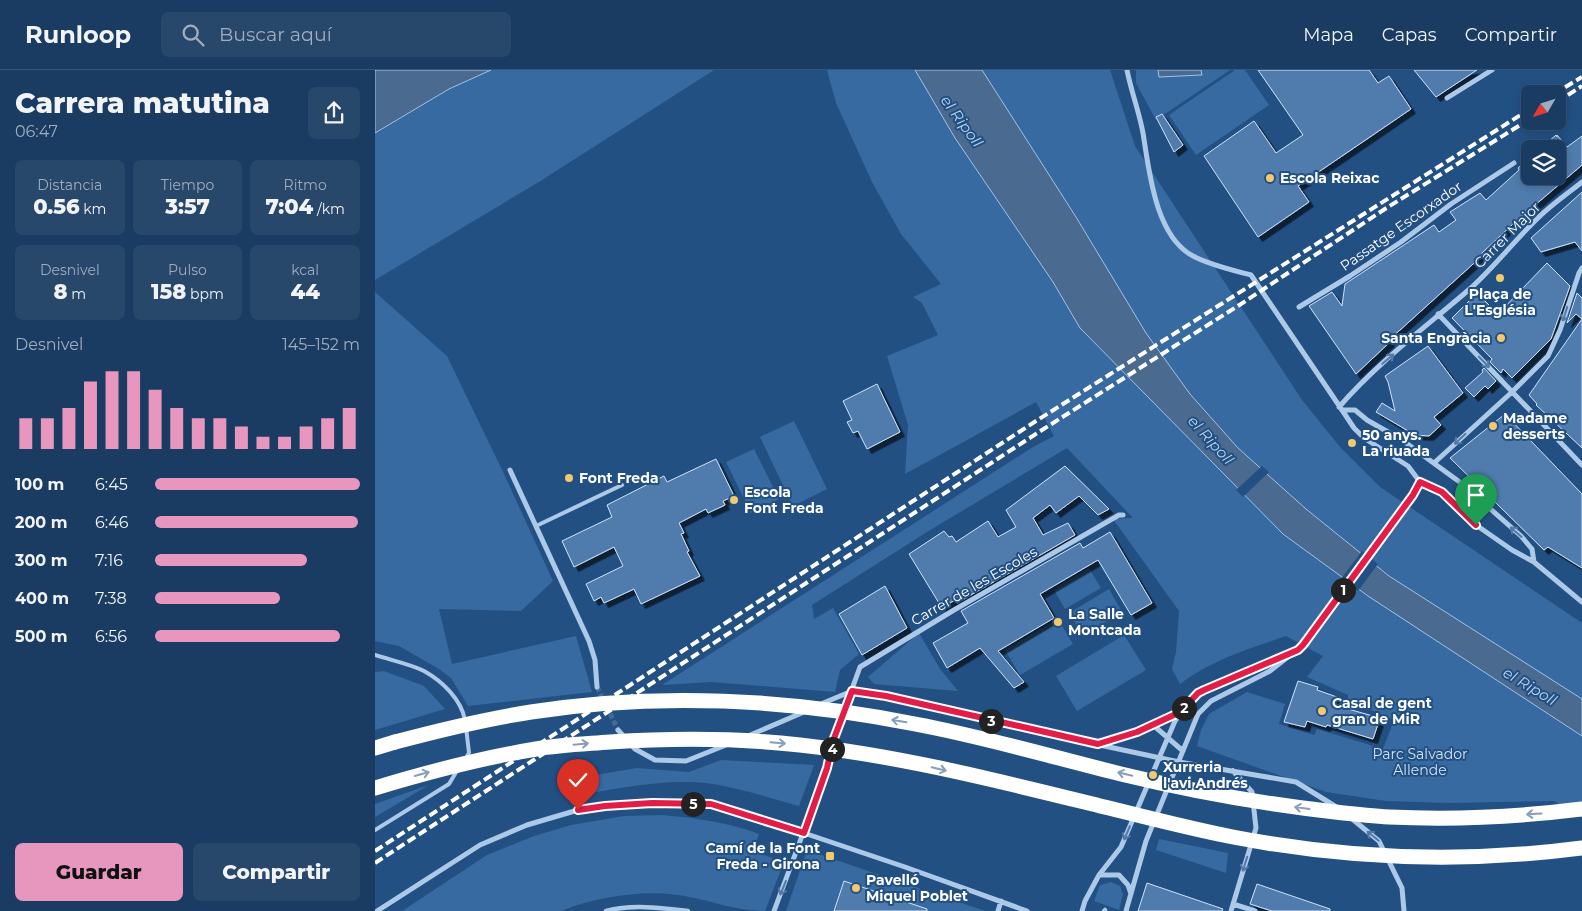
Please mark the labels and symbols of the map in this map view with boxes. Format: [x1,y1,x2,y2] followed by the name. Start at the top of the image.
[1521,85,1566,130] north arrow
[937,91,987,151] water label: el Ripoll
[1280,169,1380,187] place label: Escola Reixac
[1264,172,1276,184] marker: Escola Reixac
[1337,177,1466,275] street label: Passatge Escorxador
[1470,198,1544,272] street label: Carrer Major
[1494,272,1506,284] marker: Plaça de L'Església
[1464,285,1536,319] place label: Plaça de L'Església
[1560,305,1570,321] one-way arrow
[1381,329,1491,347] place label: Santa Engràcia
[1495,332,1507,344] marker: Santa Engràcia
[1381,353,1394,364] one-way arrow
[1478,355,1490,368] one-way arrow
[1503,409,1567,443] place label: Madame desserts
[1184,412,1238,468] water label: el Ripoll
[1487,420,1499,432] marker: Madame desserts
[1362,426,1430,460] place label: 50 anys. La riuada
[1454,433,1466,445] one-way arrow
[1346,437,1358,449] marker: 50 anys. La riuada
[579,469,659,487] place label: Font Freda
[563,472,575,484] marker: Font Freda
[1455,474,1497,525] pin
[744,483,824,517] place label: Escola Font Freda
[728,494,740,506] marker: Escola Font Freda
[1509,526,1522,537] one-way arrow
[908,542,1040,629] street label: Carrer de les Escoles
[1331,578,1355,602] pin: 1
[1068,605,1141,639] place label: La Salle Montcada
[1052,616,1064,628] marker: La Salle Montcada
[1500,663,1560,709] water label: el Ripoll
[1332,694,1432,728] place label: Casal de gent gran de MiR
[1171,696,1197,720] pin: 2
[1316,705,1328,717] marker: Casal de gent gran de MiR
[979,708,1003,734] pin: 3
[891,716,907,726] one-way arrow
[819,736,845,762] pin: 4
[573,739,589,749] one-way arrow
[770,739,786,748] one-way arrow
[1372,745,1468,779] park label: Parc Salvador Allende
[1163,758,1248,792] place label: Xurreria l'avi Andrés
[557,759,599,810] pin
[930,765,946,774] one-way arrow
[413,769,429,779] one-way arrow
[1117,769,1133,779] one-way arrow
[1147,769,1159,781] marker: Xurreria l'avi Andrés
[681,792,705,816] pin: 5
[1294,803,1310,813] one-way arrow
[1526,810,1542,819] one-way arrow
[1121,825,1131,840] one-way arrow
[1366,830,1379,841] one-way arrow
[705,839,820,873] place label: Camí de la Font Freda - Girona
[824,850,836,862] marker: Camí de la Font Freda - Girona
[1240,855,1250,871] one-way arrow
[866,871,968,905] place label: Pavelló Miquel Poblet
[777,881,786,896] one-way arrow
[850,882,862,894] marker: Pavelló Miquel Poblet

